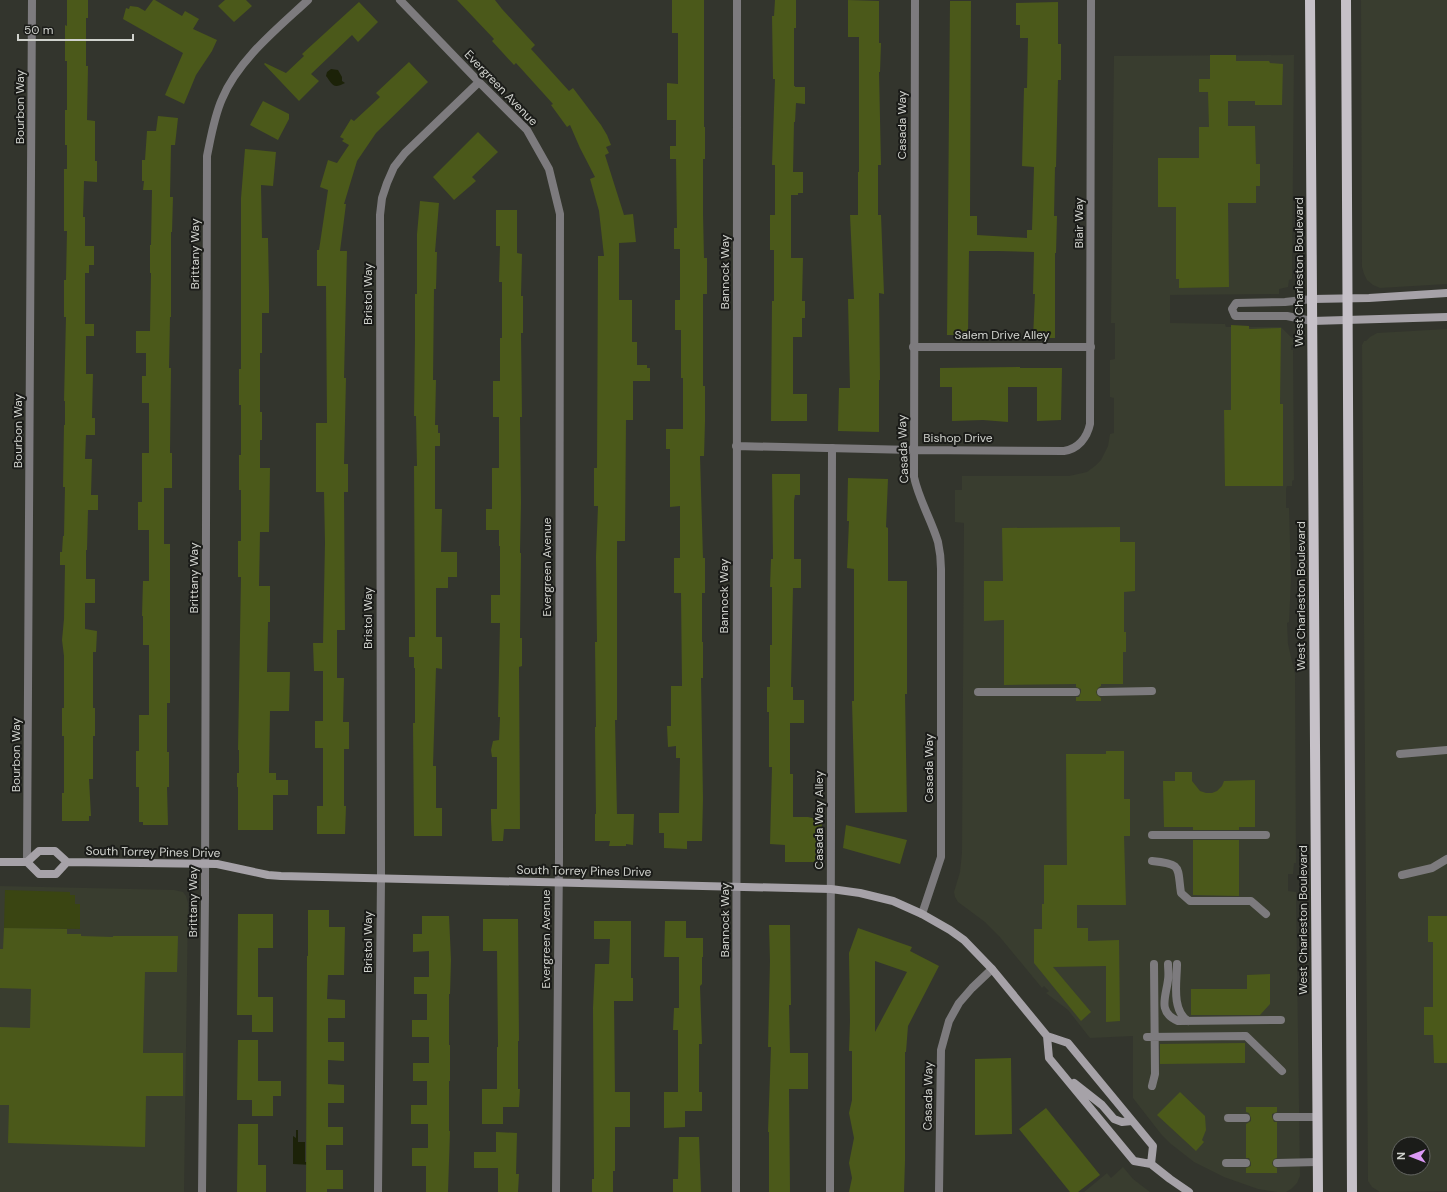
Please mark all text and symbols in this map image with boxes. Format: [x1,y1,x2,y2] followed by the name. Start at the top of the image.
[18,16,133,42] scale bar
[24,22,53,38] text: 50 m
[461,47,541,129] street label: Evergreen Avenue
[12,69,28,144] street label: Bourbon Way
[894,90,910,159] street label: Casada Way
[1071,197,1087,249] street label: Blair Way
[1291,197,1307,347] street label: West Charleston Boulevard
[187,218,203,290] street label: Brittany Way
[717,234,733,309] street label: Bannock Way
[360,263,376,325] street label: Bristol Way
[954,327,1050,343] street label: Salem Drive Alley
[10,393,26,468] street label: Bourbon Way
[894,414,912,484] street label: Casada Way
[923,430,993,446] street label: Bishop Drive
[539,517,555,617] street label: Evergreen Avenue
[1293,521,1309,671] street label: West Charleston Boulevard
[186,542,202,614] street label: Brittany Way
[716,558,732,633] street label: Bannock Way
[360,587,376,649] street label: Bristol Way
[8,717,24,792] street label: Bourbon Way
[921,733,937,802] street label: Casada Way
[811,770,827,869] street label: Casada Way Alley
[85,843,221,861] street label: South Torrey Pines Drive
[1295,845,1311,995] street label: West Charleston Boulevard
[516,862,652,880] street label: South Torrey Pines Drive
[185,866,201,938] street label: Brittany Way
[717,882,733,957] street label: Bannock Way
[538,889,554,989] street label: Evergreen Avenue
[360,911,376,973] street label: Bristol Way
[919,1061,937,1131] street label: Casada Way
[1391,1136,1431,1176] north arrow
[1394,1152,1408,1160] text: N

